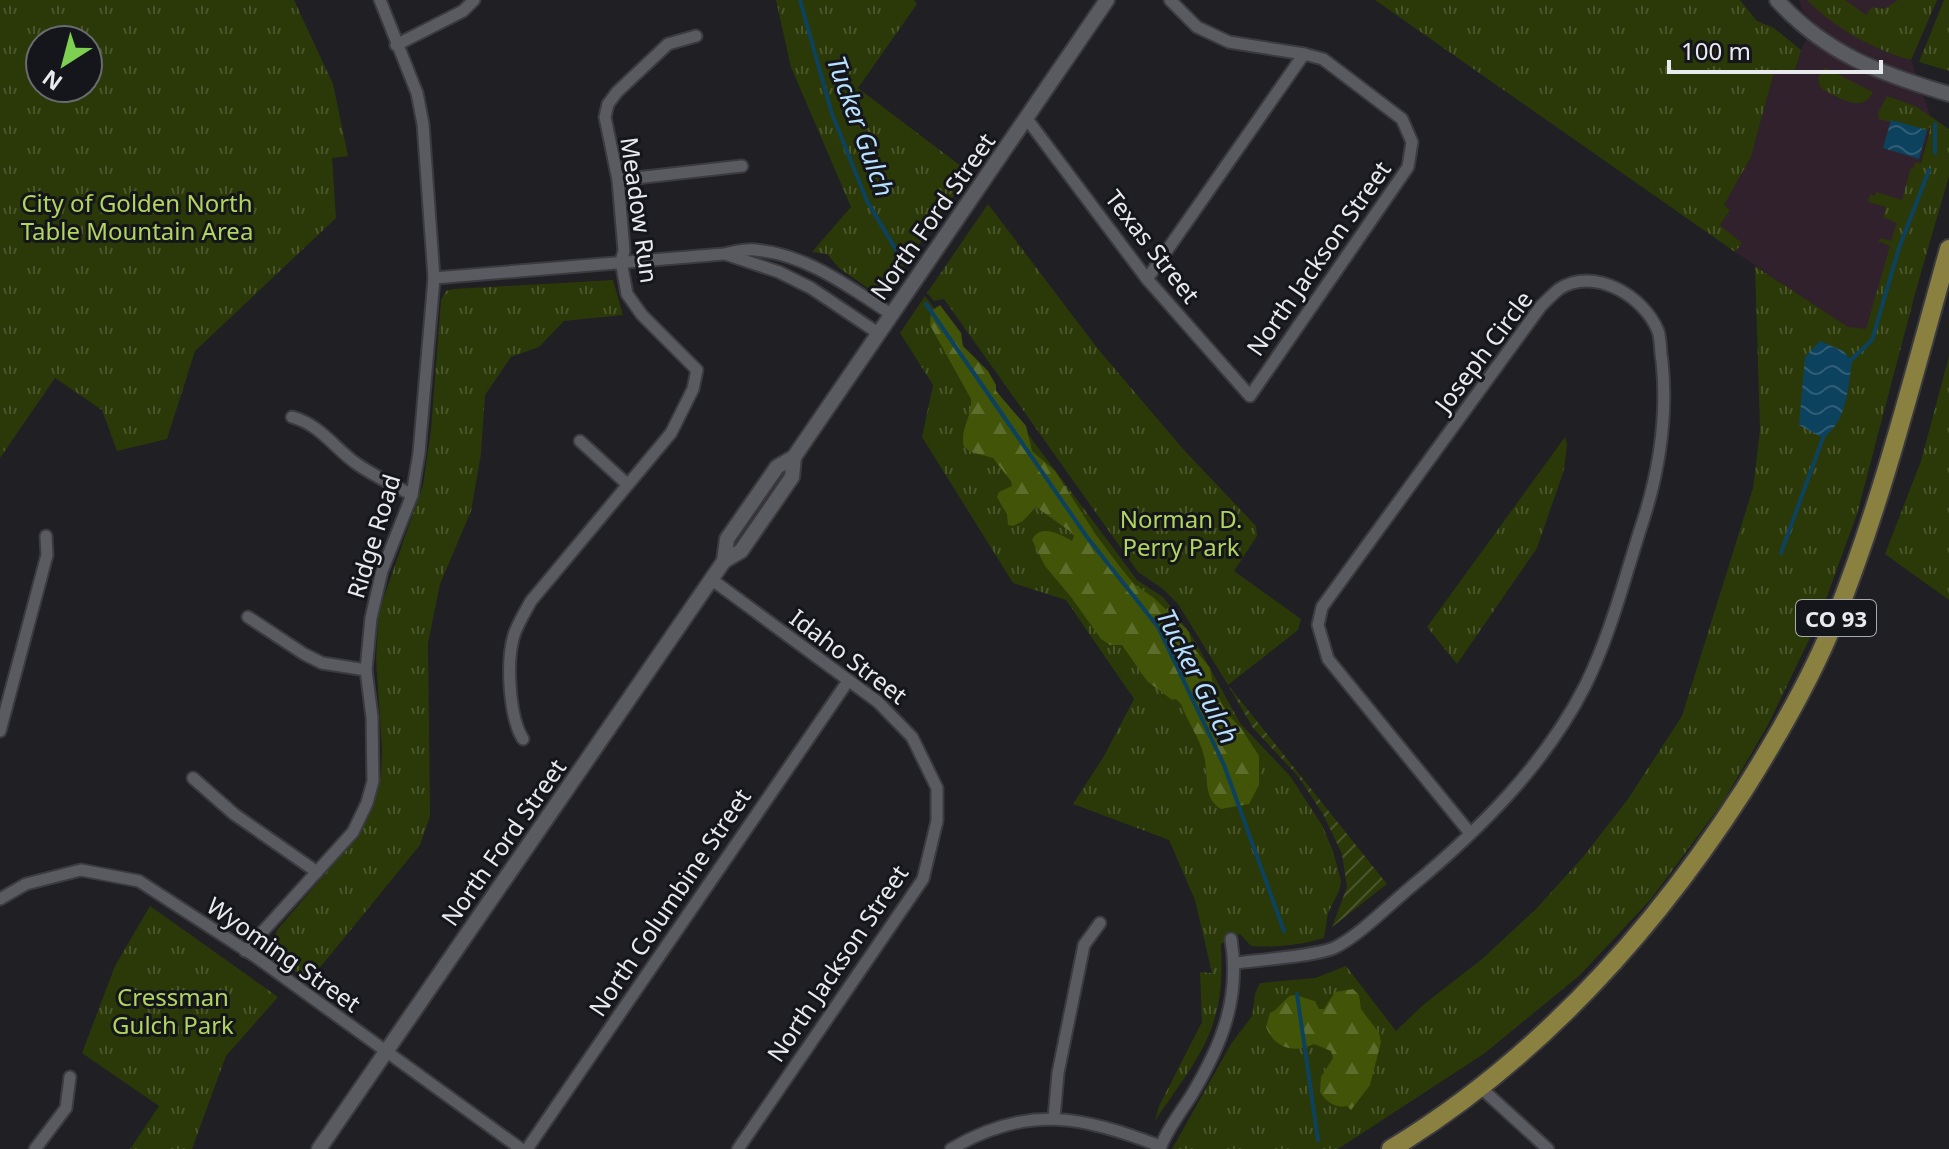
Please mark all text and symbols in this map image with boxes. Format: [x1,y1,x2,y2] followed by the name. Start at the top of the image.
[24,24,104,104] north arrow
[1669,24,1881,74] scale bar
[1681,34,1751,67] text: 100 m
[819,51,903,201] water label: Tucker Gulch
[36,64,68,98] text: N
[862,126,1002,306] street label: North Ford Street
[613,135,667,285] street label: Meadow Run
[1238,154,1398,362] street label: North Jackson Street
[1098,182,1208,310] street label: Texas Street
[21,186,253,247] park label: City of Golden North Table Mountain Area
[1425,284,1540,420] street label: Joseph Circle
[338,470,408,602] street label: Ridge Road
[1120,502,1242,563] park label: Norman D. Perry Park
[1796,600,1876,636] road number: CO 93
[784,601,915,711] street label: Idaho Street
[1149,602,1247,750] water label: Tucker Gulch
[433,752,573,932] street label: North Ford Street
[580,781,758,1022] street label: North Columbine Street
[759,858,915,1068] street label: North Jackson Street
[201,889,368,1019] street label: Wyoming Street
[112,980,234,1041] park label: Cressman Gulch Park

